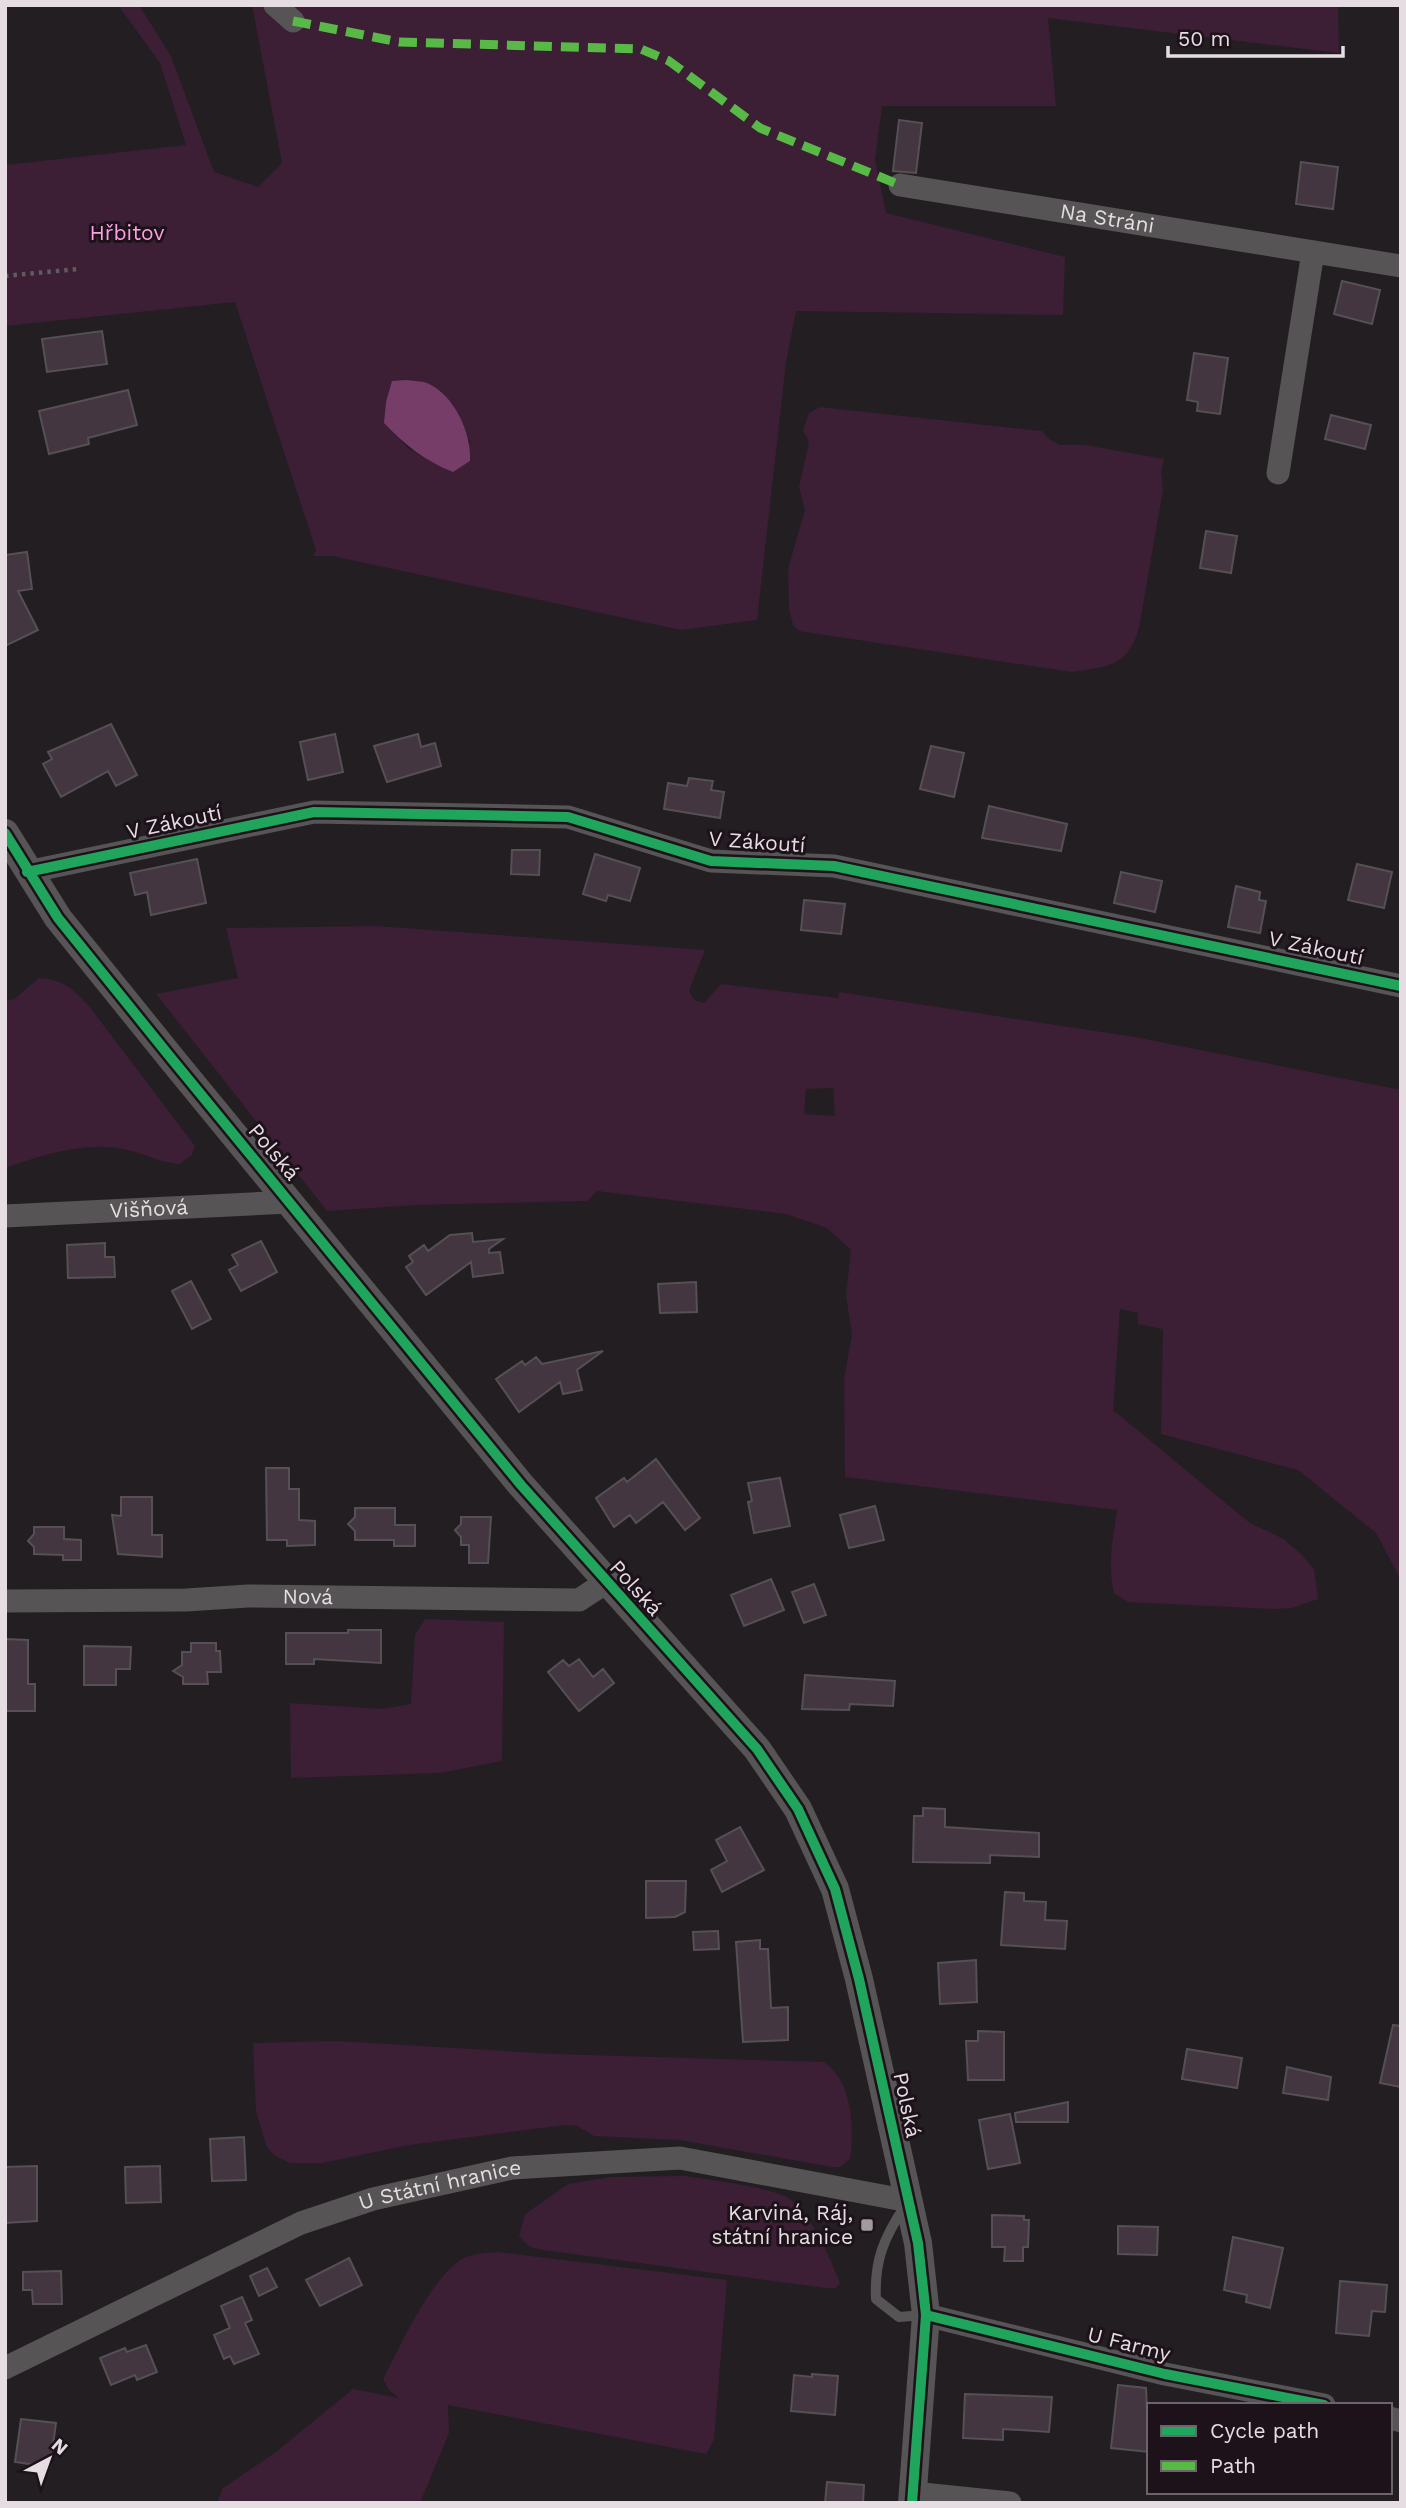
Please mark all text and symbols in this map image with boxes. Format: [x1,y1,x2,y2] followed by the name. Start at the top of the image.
[1168,14,1343,58] scale bar
[1178,26,1230,51] text: 50 m
[1059,198,1156,238] street label: Na Stráni
[90,220,165,245] park label: Hřbitov
[124,799,224,844] street label: V Zákoutí
[708,826,807,857] street label: V Zákoutí
[1266,925,1366,970] street label: V Zákoutí
[244,1118,305,1185] street label: Polská
[109,1194,189,1223] street label: Višňová
[605,1555,668,1621] street label: Polská
[283,1583,333,1609] street label: Nová
[888,2070,927,2140] street label: Polská
[355,2154,522,2215] street label: U Státní hranice
[712,2200,853,2249] place label: Karviná, Ráj, státní hranice
[859,2217,875,2233] marker: Karviná, Ráj, státní hranice
[1085,2321,1173,2366] street label: U Farmy
[1147,2403,1392,2494] legend
[1210,2418,1319,2443] text: Cycle path
[14,2424,84,2494] north arrow
[47,2433,73,2460] text: N
[1210,2453,1256,2478] text: Path

